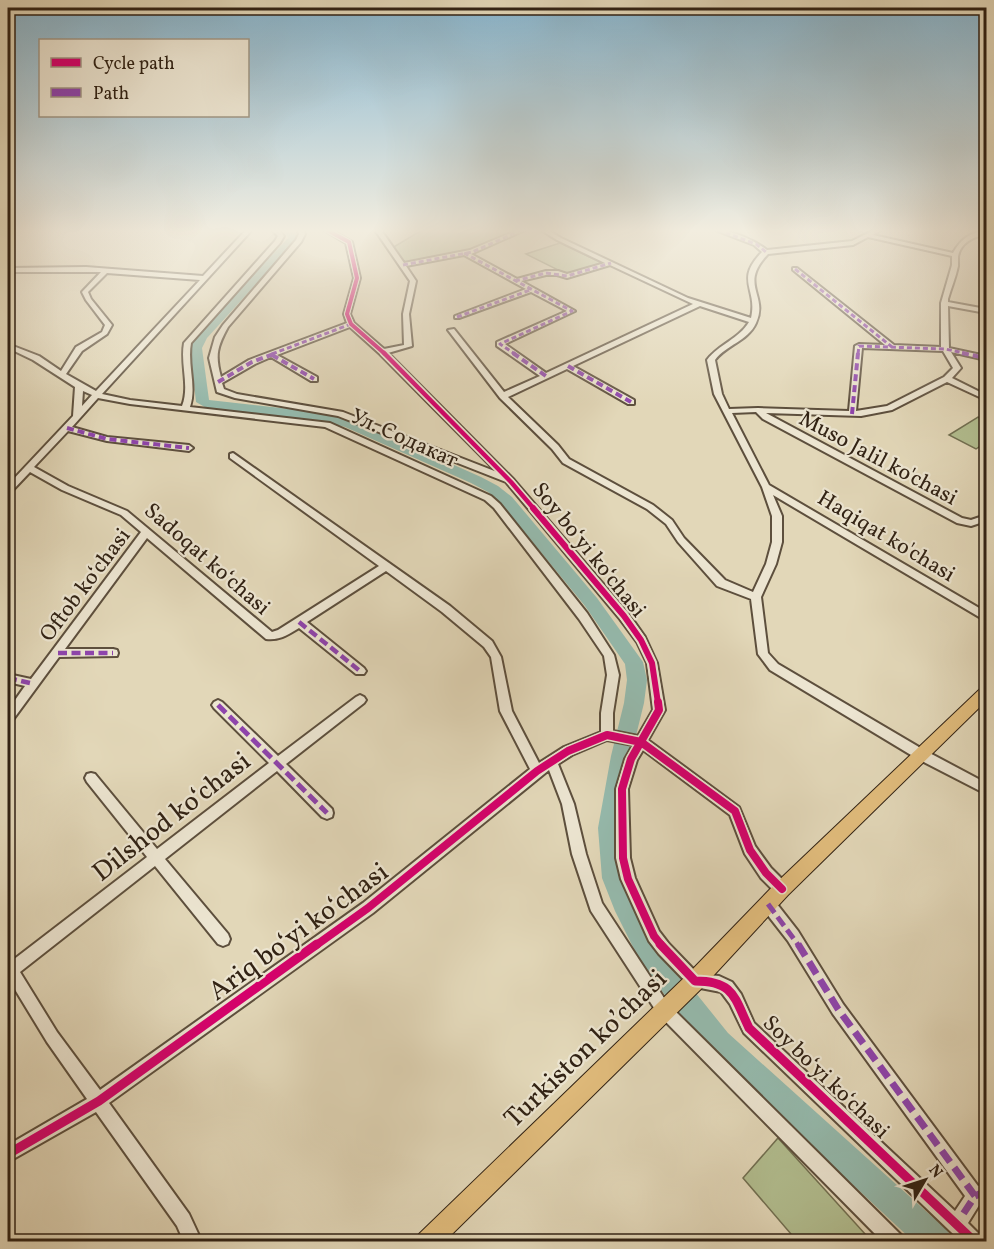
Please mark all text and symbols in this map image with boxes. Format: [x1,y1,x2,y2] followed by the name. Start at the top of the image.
[39,39,249,117] legend
[93,52,175,77] text: Cycle path
[93,82,129,107] text: Path
[345,402,463,477] street label: Ул. Содакат
[793,404,963,514] street label: Muso Jalil ko'chasi
[524,476,652,625] street label: Soy boʻyi koʻchasi
[811,484,961,591] street label: Haqiqat ko'chasi
[137,496,276,623] street label: Sadoqat koʻchasi
[33,522,139,649] street label: Oftob koʻchasi
[85,744,260,892] street label: Dilshod koʻchasi
[201,854,397,1011] street label: Ariq boʻyi koʻchasi
[496,961,677,1137] street label: Turkiston ko’chasi
[755,1009,896,1147] street label: Soy boʻyi koʻchasi
[895,1150,955,1210] north arrow
[923,1160,948,1184] text: N

